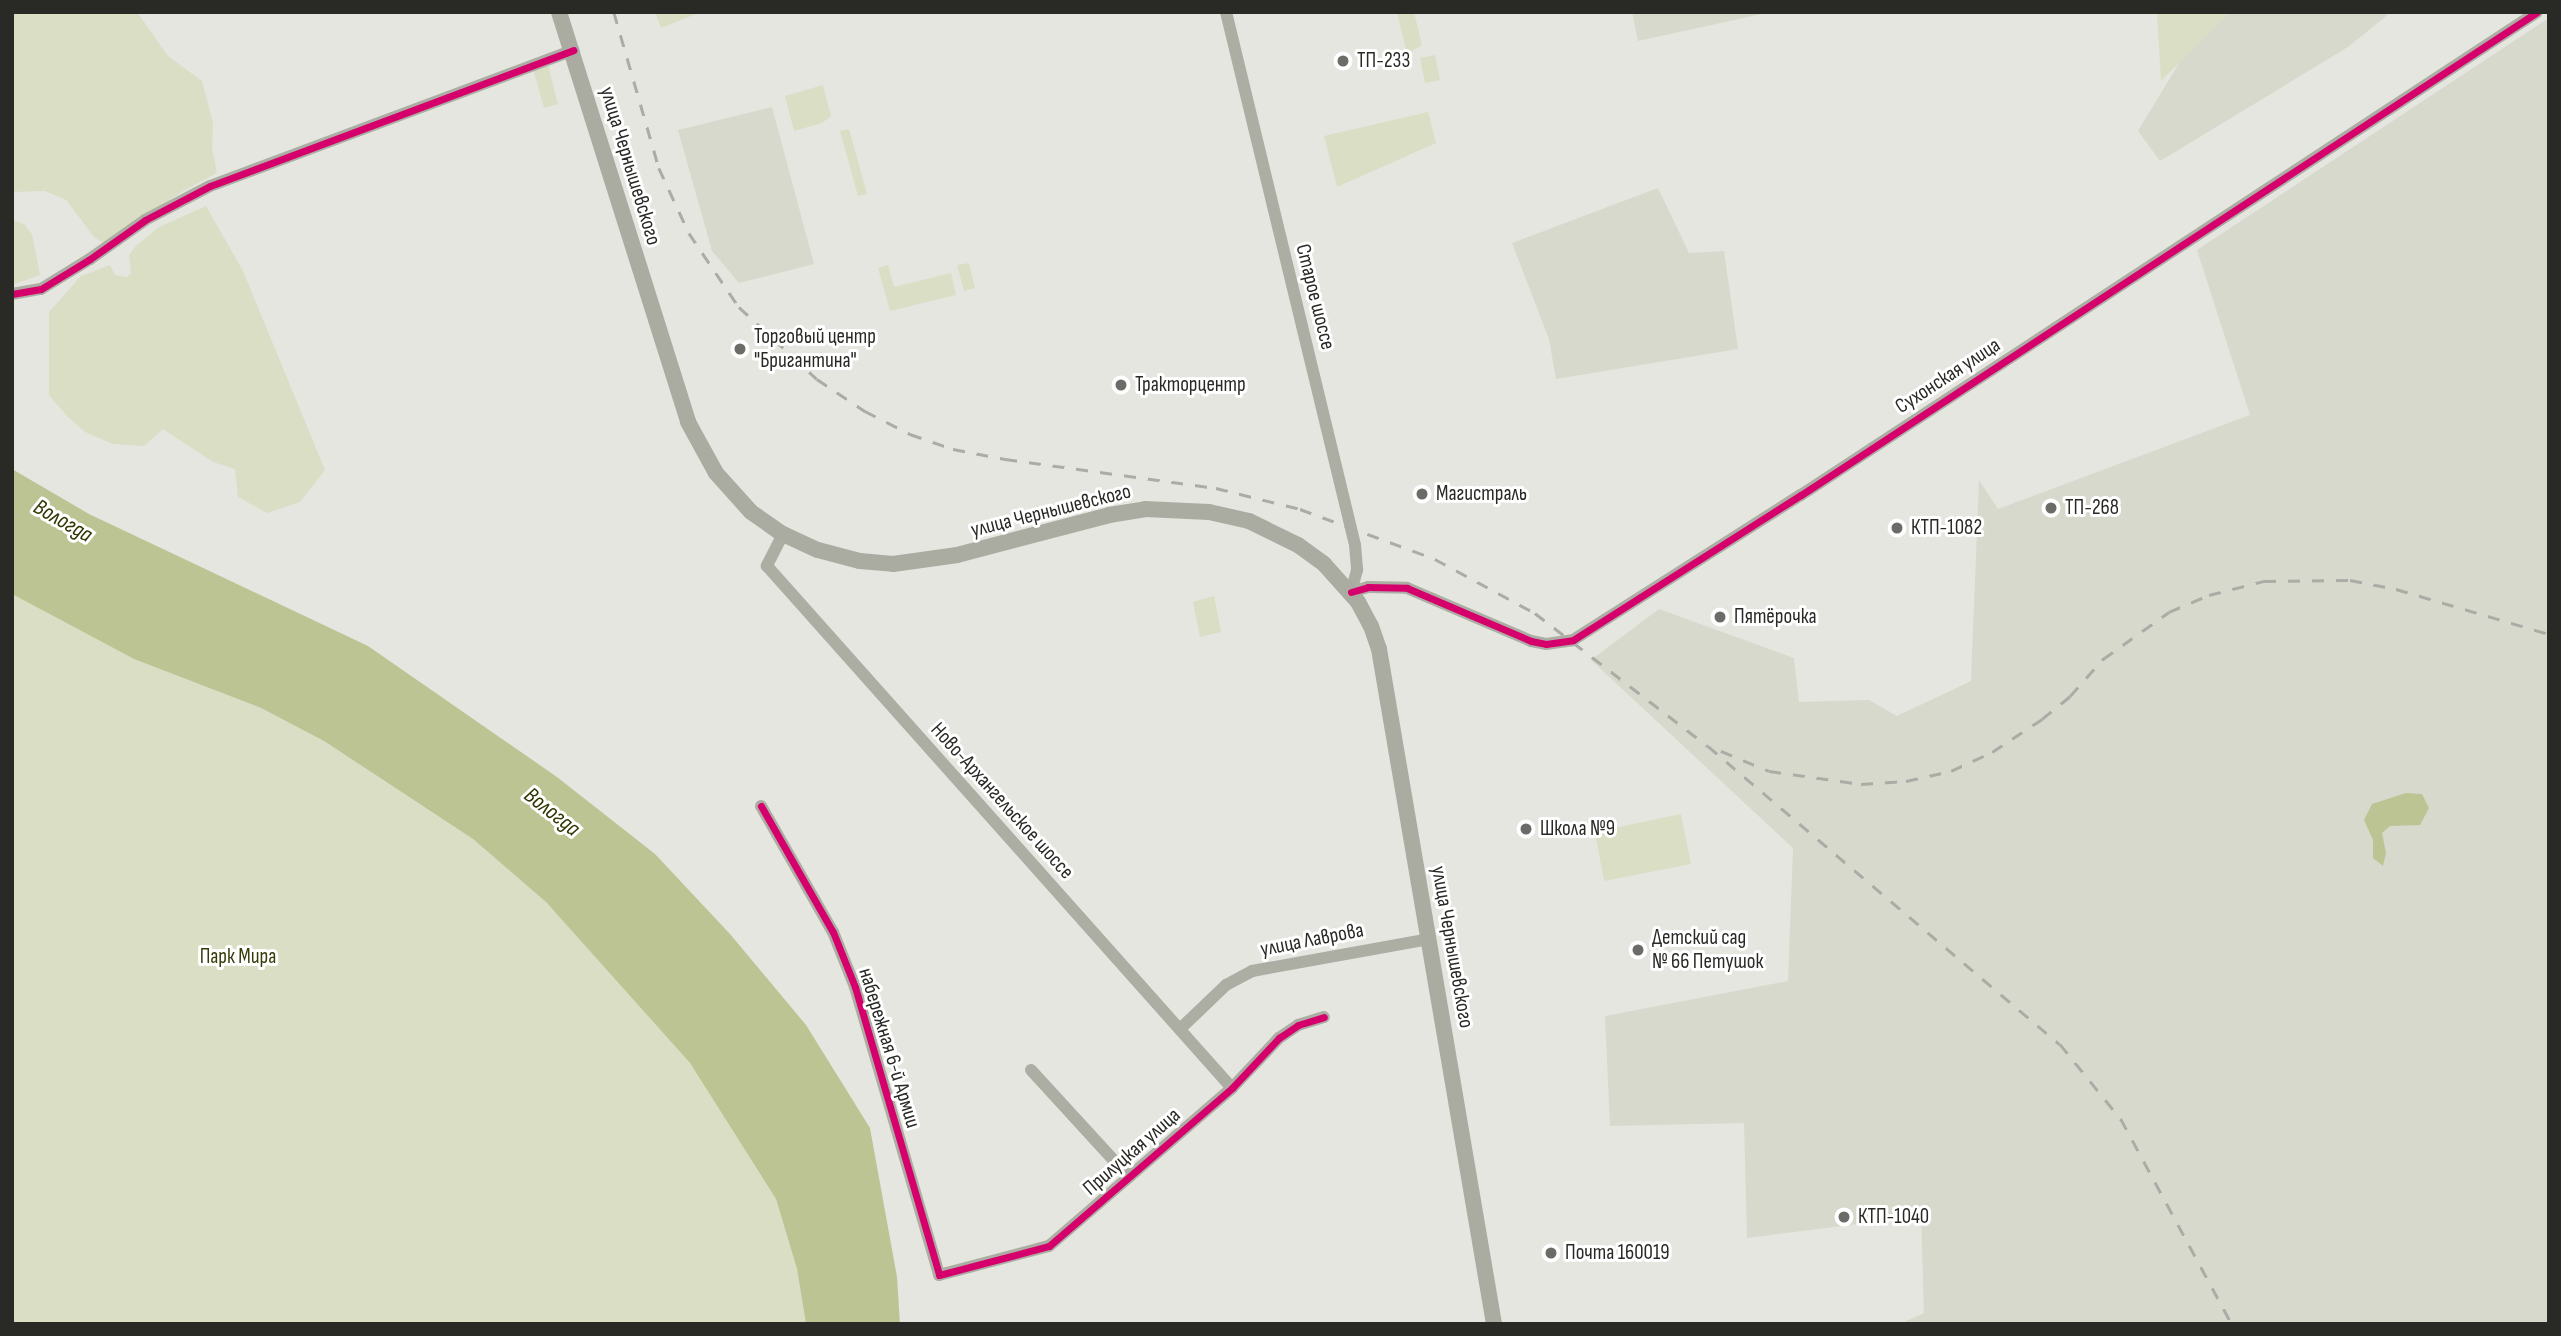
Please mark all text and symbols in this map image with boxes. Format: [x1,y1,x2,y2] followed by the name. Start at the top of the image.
[1357,48,1410,74] place label: ТП-233
[1335,53,1351,69] marker: ТП-233
[594,84,666,248] street label: улица Чернышевского
[1290,242,1340,352] street label: Старое шоссе
[754,324,876,374] place label: Торговый центр "Бригантина"
[1891,333,2005,419] street label: Сухонская улица
[732,341,748,357] marker: Торговый центр "Бригантина"
[1135,372,1246,398] place label: Тракторцентр
[1113,377,1129,393] marker: Тракторцентр
[968,479,1134,543] street label: улица Чернышевского
[1436,481,1527,507] place label: Магистраль
[1414,486,1430,502] marker: Магистраль
[29,493,97,549] water label: Вологда
[2065,495,2119,521] place label: ТП-268
[2043,500,2059,516] marker: ТП-268
[1911,515,1982,541] place label: КТП-1082
[1889,520,1905,536] marker: КТП-1082
[1734,604,1817,630] place label: Пятёрочка
[1712,609,1728,625] marker: Пятёрочка
[925,718,1079,884] street label: Ново-Архангельское шоссе
[518,782,586,842] water label: Вологда
[1540,816,1615,842] place label: Школа №9
[1518,821,1534,837] marker: Школа №9
[1425,864,1479,1030] street label: улица Чернышевского
[1258,918,1366,962] street label: улица Лаврова
[1652,925,1763,975] place label: Детский сад № 66 Петушок
[1630,942,1646,958] marker: Детский сад № 66 Петушок
[200,944,276,970] park label: Парк Мира
[853,965,925,1131] street label: набережная 6-й Армии
[1078,1103,1186,1201] street label: Прилуцкая улица
[1858,1204,1929,1230] place label: КТП-1040
[1836,1209,1852,1225] marker: КТП-1040
[1565,1240,1670,1266] place label: Почта 160019
[1543,1245,1559,1261] marker: Почта 160019

